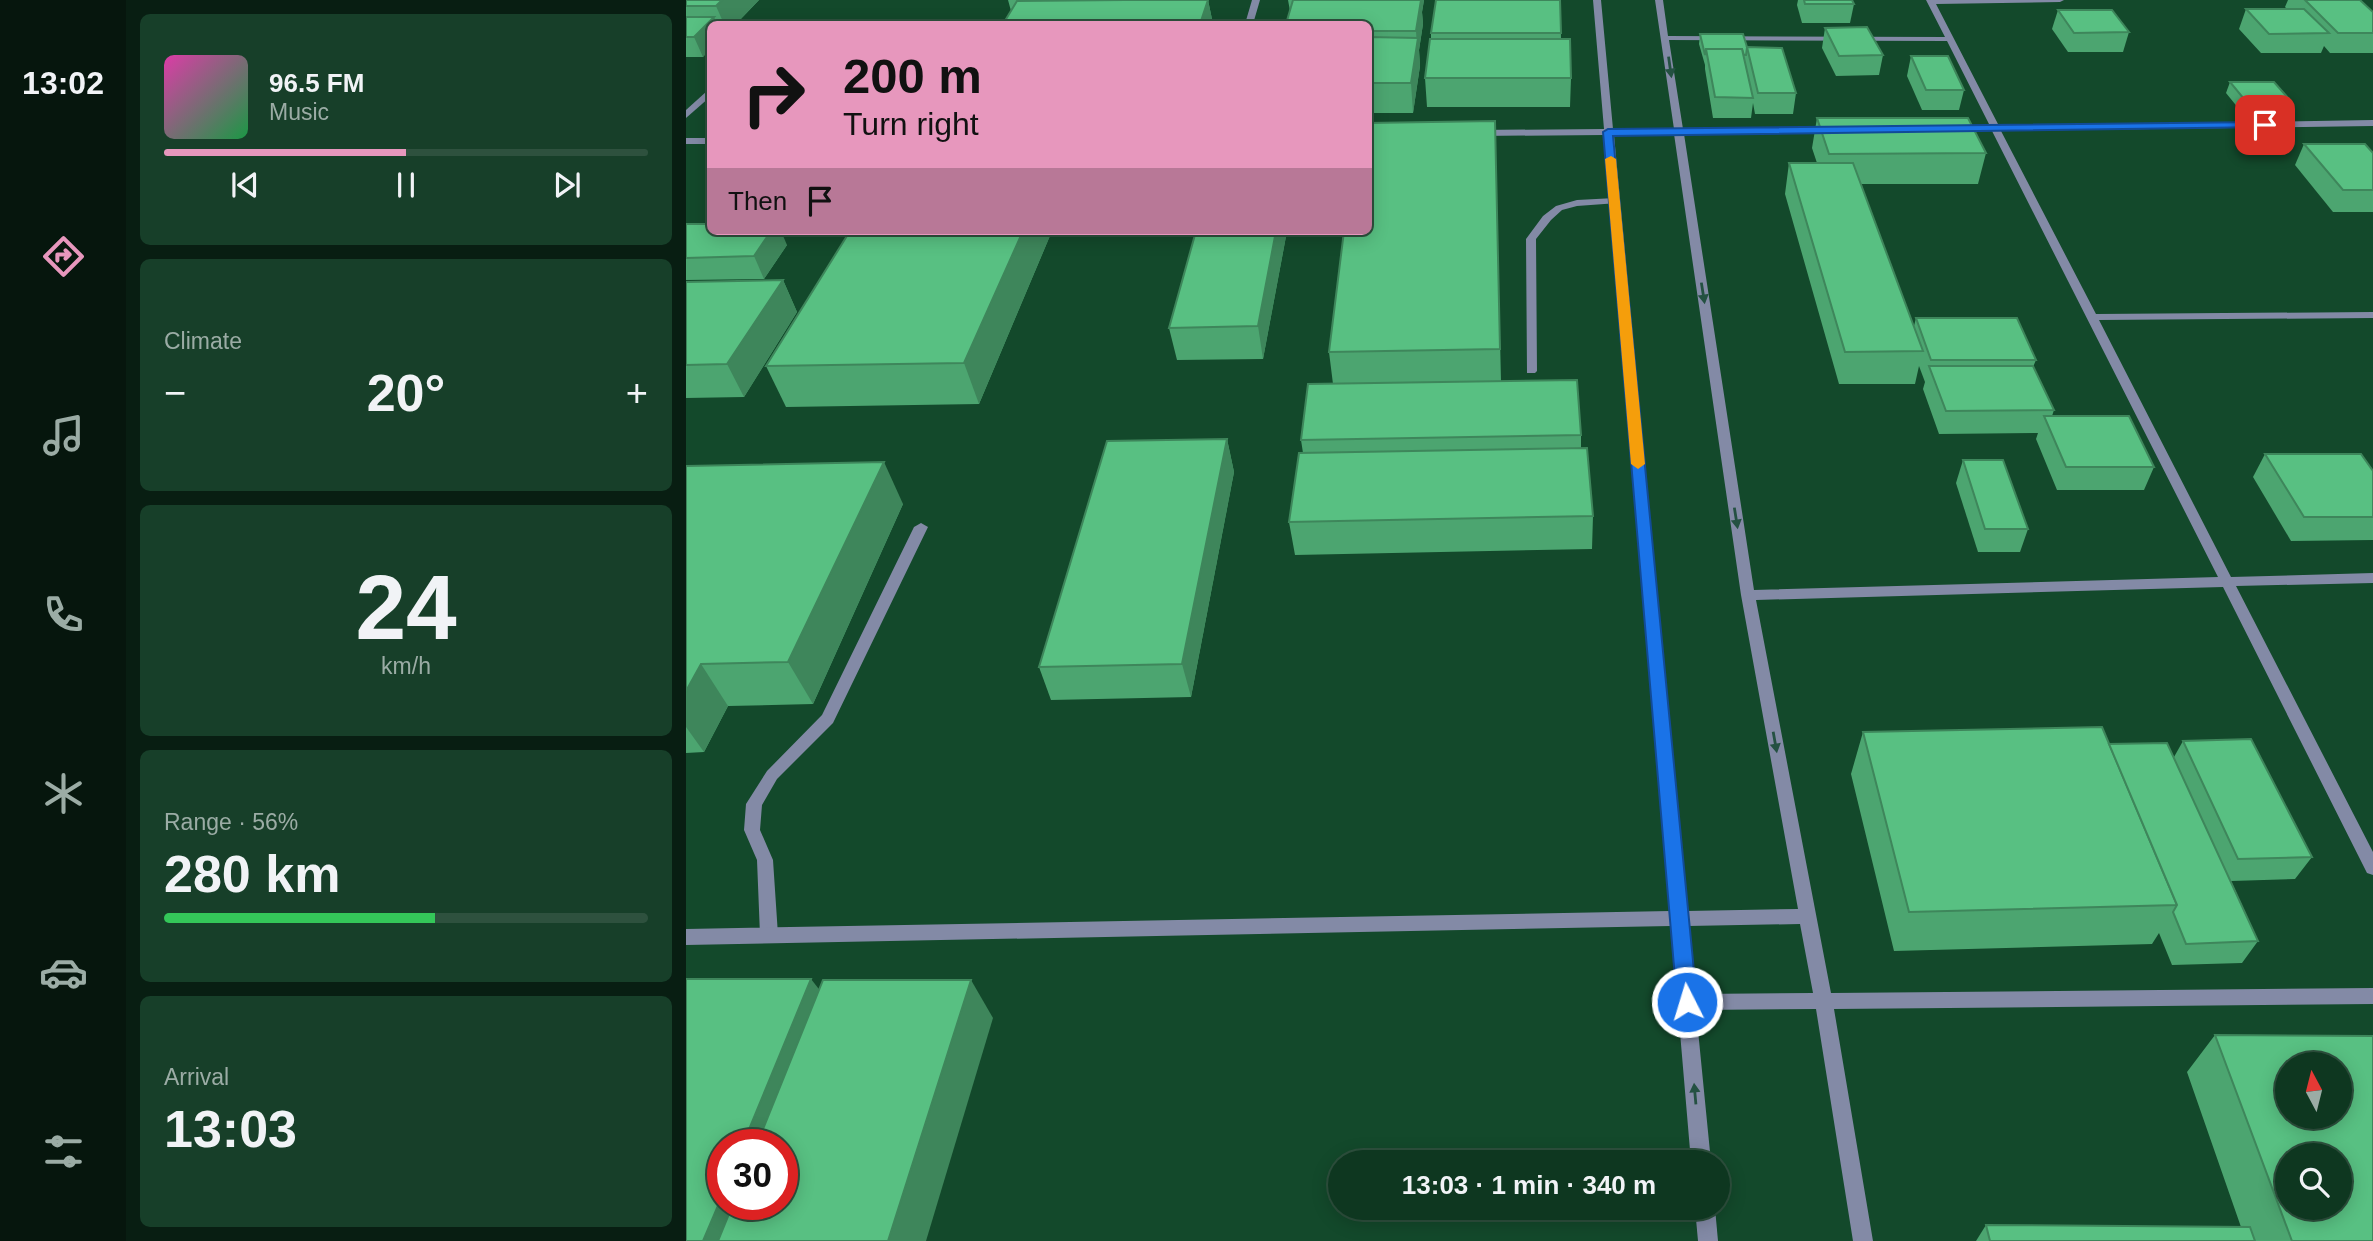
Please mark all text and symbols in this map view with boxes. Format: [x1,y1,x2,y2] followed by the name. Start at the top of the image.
[728,49,819,140] icon: right
[843,49,982,103] text: 200 m
[1665,57,1676,79] one-way arrow
[22,65,104,101] text: 13:02
[269,68,364,98] text: 96.5 FM
[2235,95,2295,155] pin
[269,99,329,125] text: Music
[843,106,979,142] text: Turn right
[2246,106,2284,144] icon: arrive
[226,166,264,204] icon: previous
[387,166,425,204] icon: pause
[548,166,586,204] icon: next
[801,182,839,220] icon: arrive
[728,186,787,216] text: Then
[39,232,88,281] icon: directions
[1698,282,1709,304] one-way arrow
[164,328,242,354] text: Climate
[367,364,445,422] text: 20°
[164,372,186,414] text: −
[626,372,648,414] text: +
[39,411,88,460] icon: music
[1731,507,1742,529] one-way arrow
[355,557,457,658] text: 24
[39,590,88,639] icon: phone
[381,653,431,679] text: km/h
[1770,731,1781,753] one-way arrow
[39,769,88,818] icon: climate
[164,809,298,835] text: Range · 56%
[164,845,340,903] text: 280 km
[39,948,88,997] icon: car
[1650,965,1724,1039] position arrow
[2275,1052,2352,1129] north arrow
[2275,1052,2352,1220] map controls
[164,1064,229,1090] text: Arrival
[1689,1083,1700,1105] one-way arrow
[164,1100,297,1158] text: 13:03
[39,1127,88,1176] icon: filters
[707,1129,798,1220] speed limit sign: 30
[2275,1143,2352,1220] button: search
[1402,1170,1656,1200] text: 13:03 · 1 min · 340 m

